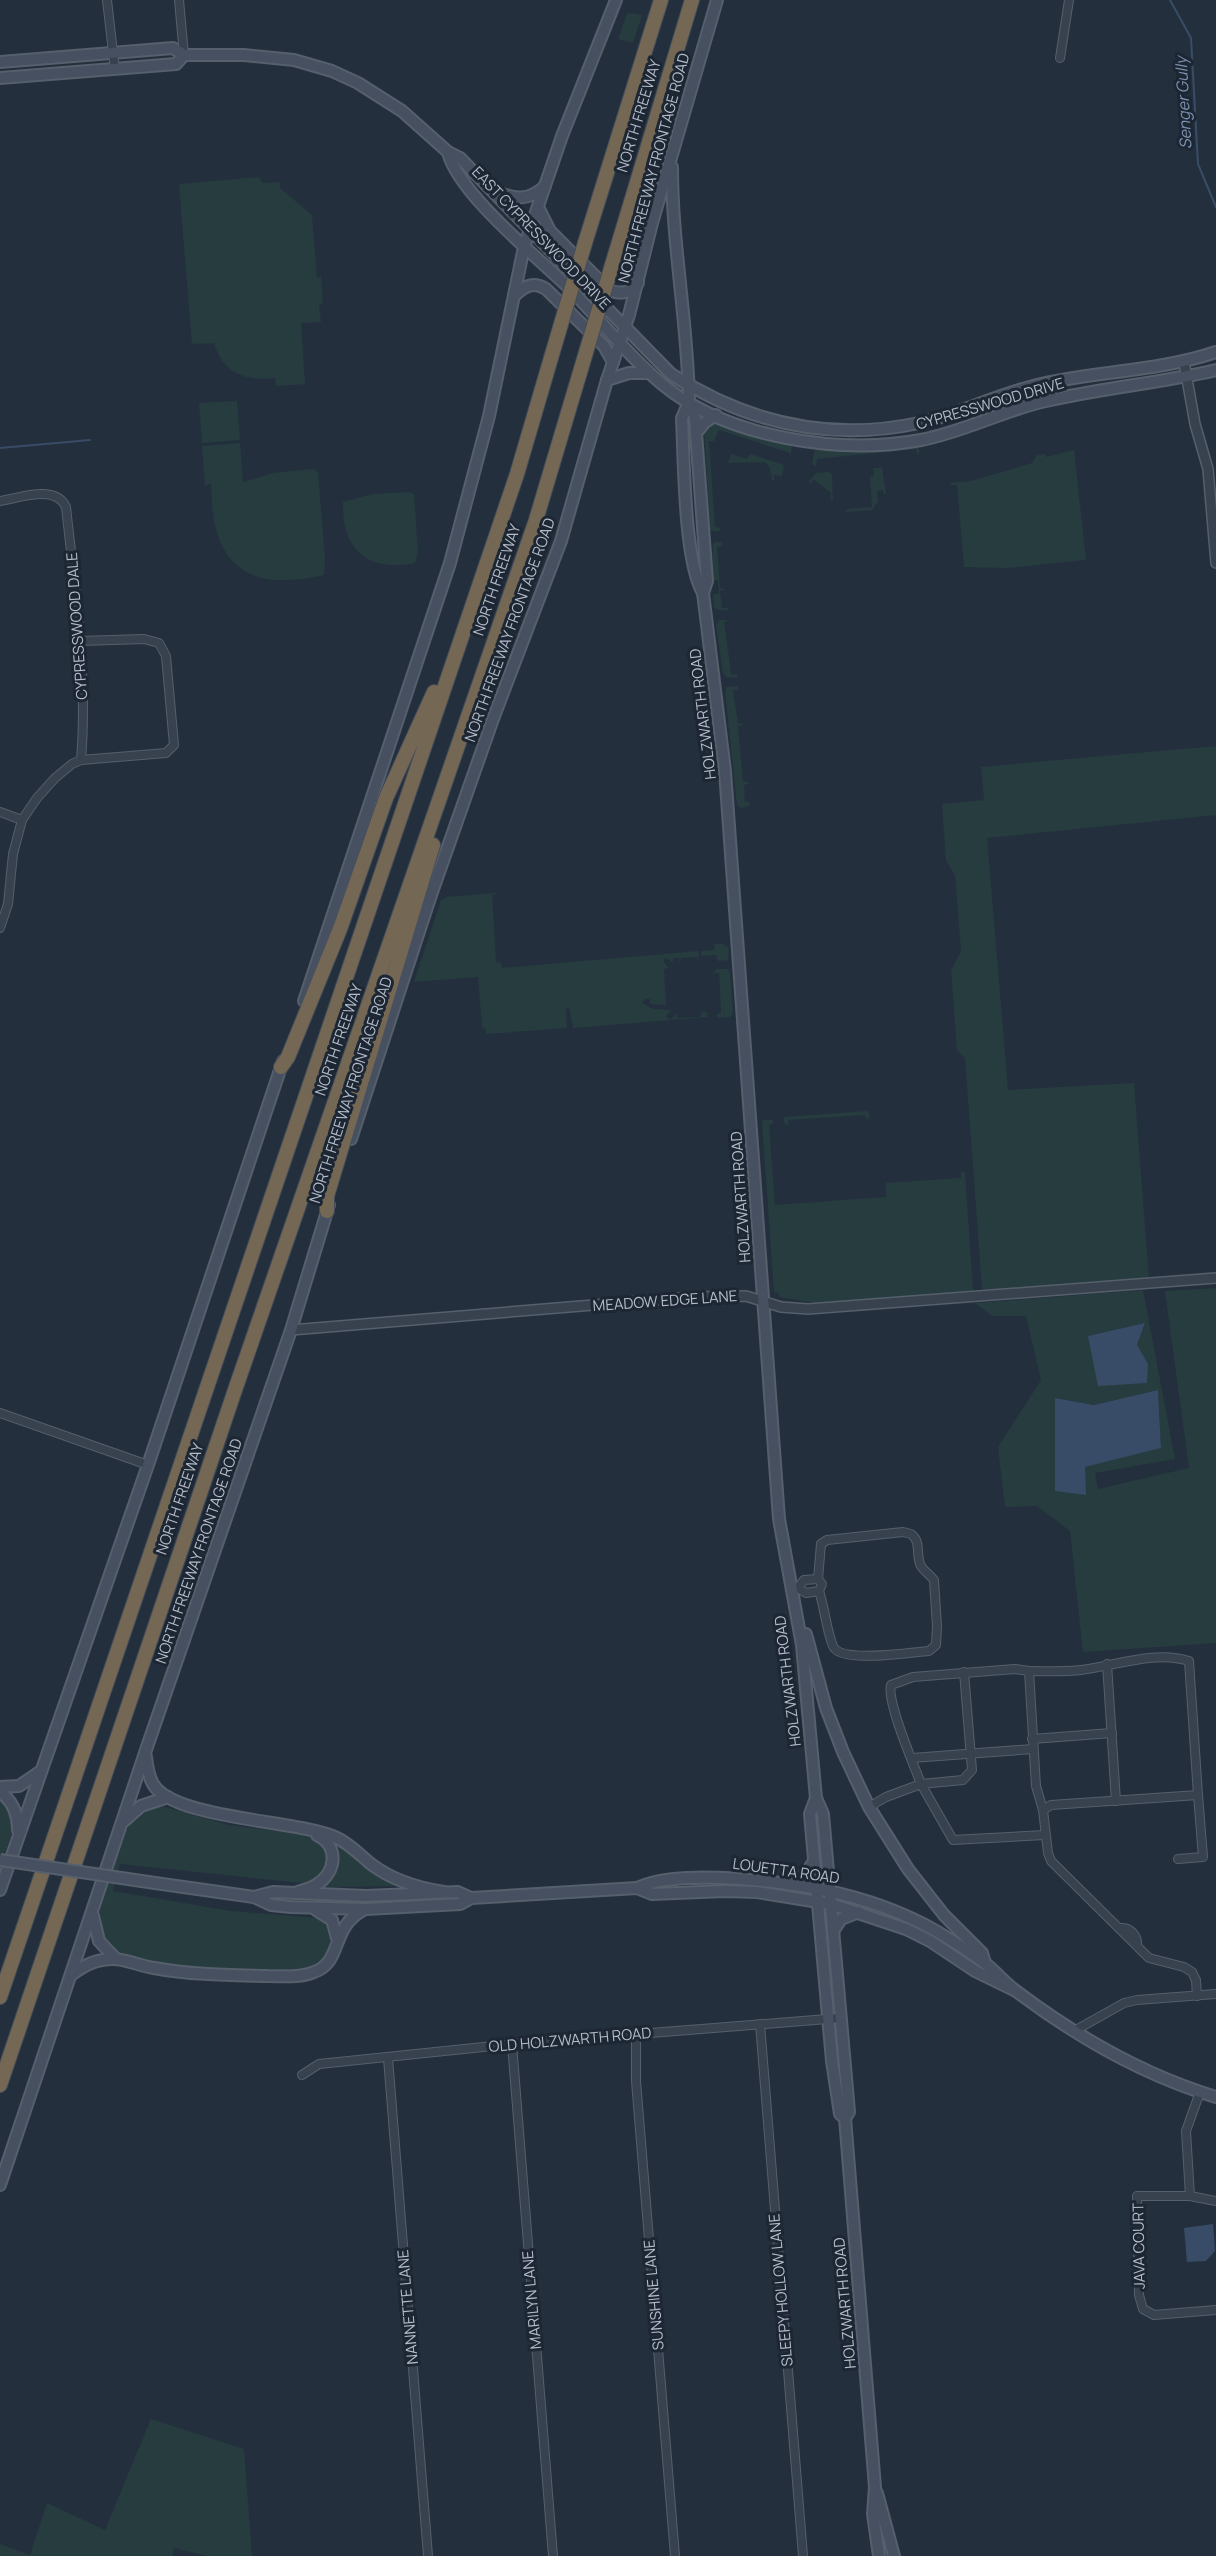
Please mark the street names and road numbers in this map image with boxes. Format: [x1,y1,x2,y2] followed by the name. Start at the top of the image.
[613,51,694,285] street label: NORTH FREEWAY FRONTAGE ROAD
[611,56,666,175] street label: NORTH FREEWAY
[467,162,615,314] street label: EAST CYPRESSWOOD DRIVE
[913,372,1066,435] street label: CYPRESSWOOD DRIVE
[459,515,560,745] street label: NORTH FREEWAY FRONTAGE ROAD
[468,521,526,638] street label: NORTH FREEWAY
[61,552,92,700] street label: CYPRESSWOOD DALE
[684,647,721,781] street label: HOLZWARTH ROAD
[304,974,397,1206] street label: NORTH FREEWAY FRONTAGE ROAD
[310,981,368,1098] street label: NORTH FREEWAY
[725,1131,756,1263] street label: HOLZWARTH ROAD
[592,1285,738,1316] street label: MEADOW EDGE LANE
[150,1435,247,1666] street label: NORTH FREEWAY FRONTAGE ROAD
[151,1440,209,1557] street label: NORTH FREEWAY
[769,1614,806,1748] street label: HOLZWARTH ROAD
[731,1853,841,1888] street label: LOUETTA ROAD
[488,2022,652,2057] street label: OLD HOLZWARTH ROAD
[1127,2203,1150,2289] street label: JAVA COURT
[763,2213,798,2367] street label: SLEEPY HOLLOW LANE
[828,2237,861,2370] street label: HOLZWARTH ROAD
[638,2239,669,2351] street label: SUNSHINE LANE
[392,2249,423,2365] street label: NANNETTE LANE
[517,2250,546,2350] street label: MARILYN LANE

